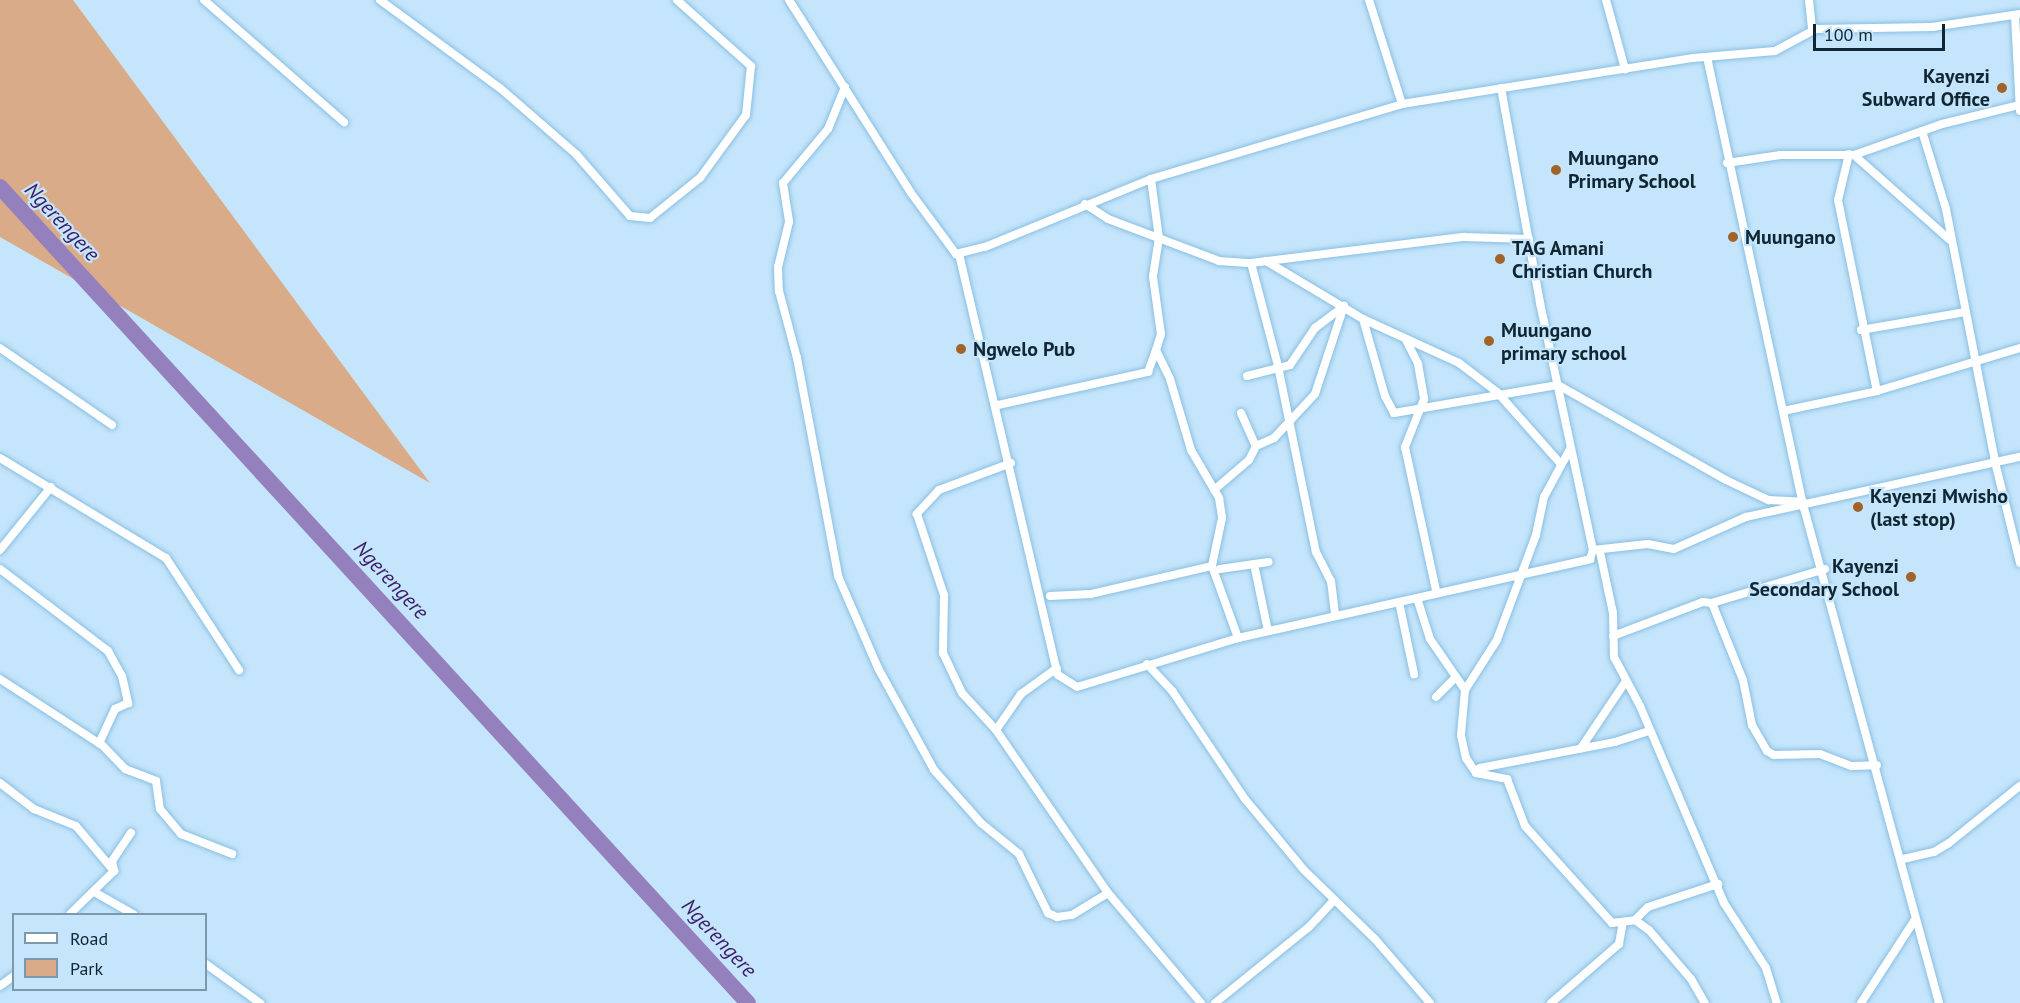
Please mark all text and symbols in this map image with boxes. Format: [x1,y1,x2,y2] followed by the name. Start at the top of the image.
[1816,12,1948,50] scale bar
[1824,23,1873,46] text: 100 m
[1862,64,1990,111] place label: Kayenzi Subward Office
[1995,81,2009,95] marker: Kayenzi Subward Office
[1568,146,1696,193] place label: Muungano Primary School
[1549,163,1563,177] marker: Muungano Primary School
[19,177,105,267] water label: Ngerengere
[1745,225,1836,249] place label: Muungano
[1726,230,1740,244] marker: Muungano
[1512,236,1653,283] place label: TAG Amani Christian Church
[1493,252,1507,266] marker: TAG Amani Christian Church
[1501,318,1627,365] place label: Muungano primary school
[1482,334,1496,348] marker: Muungano primary school
[973,337,1075,361] place label: Ngwelo Pub
[954,342,968,356] marker: Ngwelo Pub
[1870,484,2008,531] place label: Kayenzi Mwisho (last stop)
[1851,500,1865,514] marker: Kayenzi Mwisho (last stop)
[348,535,434,625] water label: Ngerengere
[1749,554,1899,601] place label: Kayenzi Secondary School
[1904,570,1918,584] marker: Kayenzi Secondary School
[676,893,762,983] water label: Ngerengere
[12,913,207,991] legend
[70,927,108,950] text: Road
[70,957,103,980] text: Park

